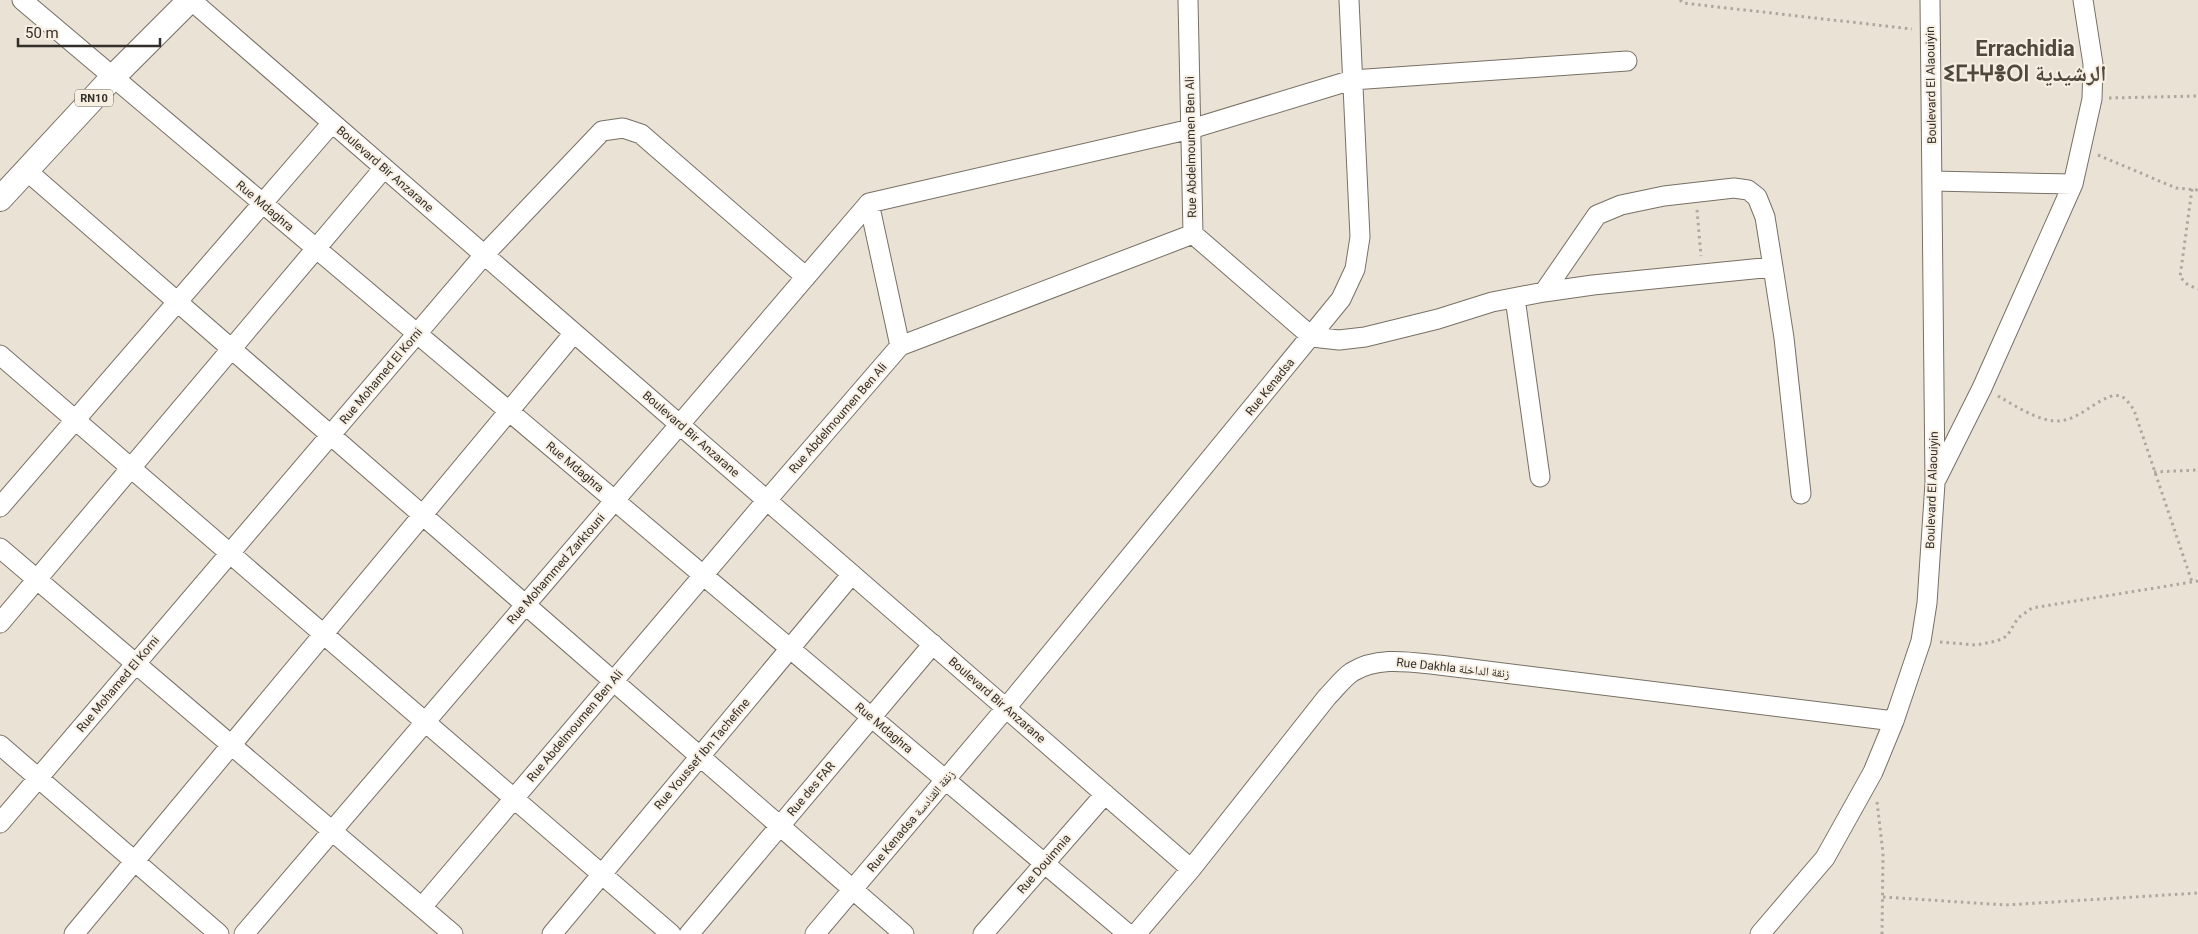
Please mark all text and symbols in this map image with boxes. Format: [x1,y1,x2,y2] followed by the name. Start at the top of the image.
[18,15,160,47] scale bar
[25,24,59,42] text: 50 m
[1923,26,1939,144] street label: Boulevard El Alaouiyin
[1943,36,2107,86] district label: Errachidia ⵉⵎⵜⵖⴻⵔⵏ الرشيدية
[1183,76,1199,218] street label: Rue Abdelmoumen Ben Ali
[75,90,113,106] road number: RN10
[334,123,436,215] street label: Boulevard Bir Anzarane
[233,178,297,234] street label: Rue Mdaghra
[337,325,425,427] street label: Rue Mohamed El Korni
[1243,355,1297,419] street label: Rue Kenadsa
[786,360,890,476] street label: Rue Abdelmoumen Ben Ali
[640,388,742,480] street label: Boulevard Bir Anzarane
[1923,431,1941,549] street label: Boulevard El Alaouiyin
[543,439,607,495] street label: Rue Mdaghra
[504,511,608,627] street label: Rue Mohammed Zarktouni
[74,633,162,735] street label: Rue Mohamed El Korni
[946,654,1048,746] street label: Boulevard Bir Anzarane
[1396,655,1511,681] street label: Rue Dakhla زنقة الداخلة
[524,667,626,785] street label: Rue Abdelmoumen Ben Ali
[651,696,753,812] street label: Rue Youssef Ibn Tachefine
[852,700,916,756] street label: Rue Mdaghra
[784,759,838,819] street label: Rue des FAR
[864,767,958,875] street label: Rue Kenadsa زنقة القنادسة
[1014,831,1074,897] street label: Rue Douimnia

